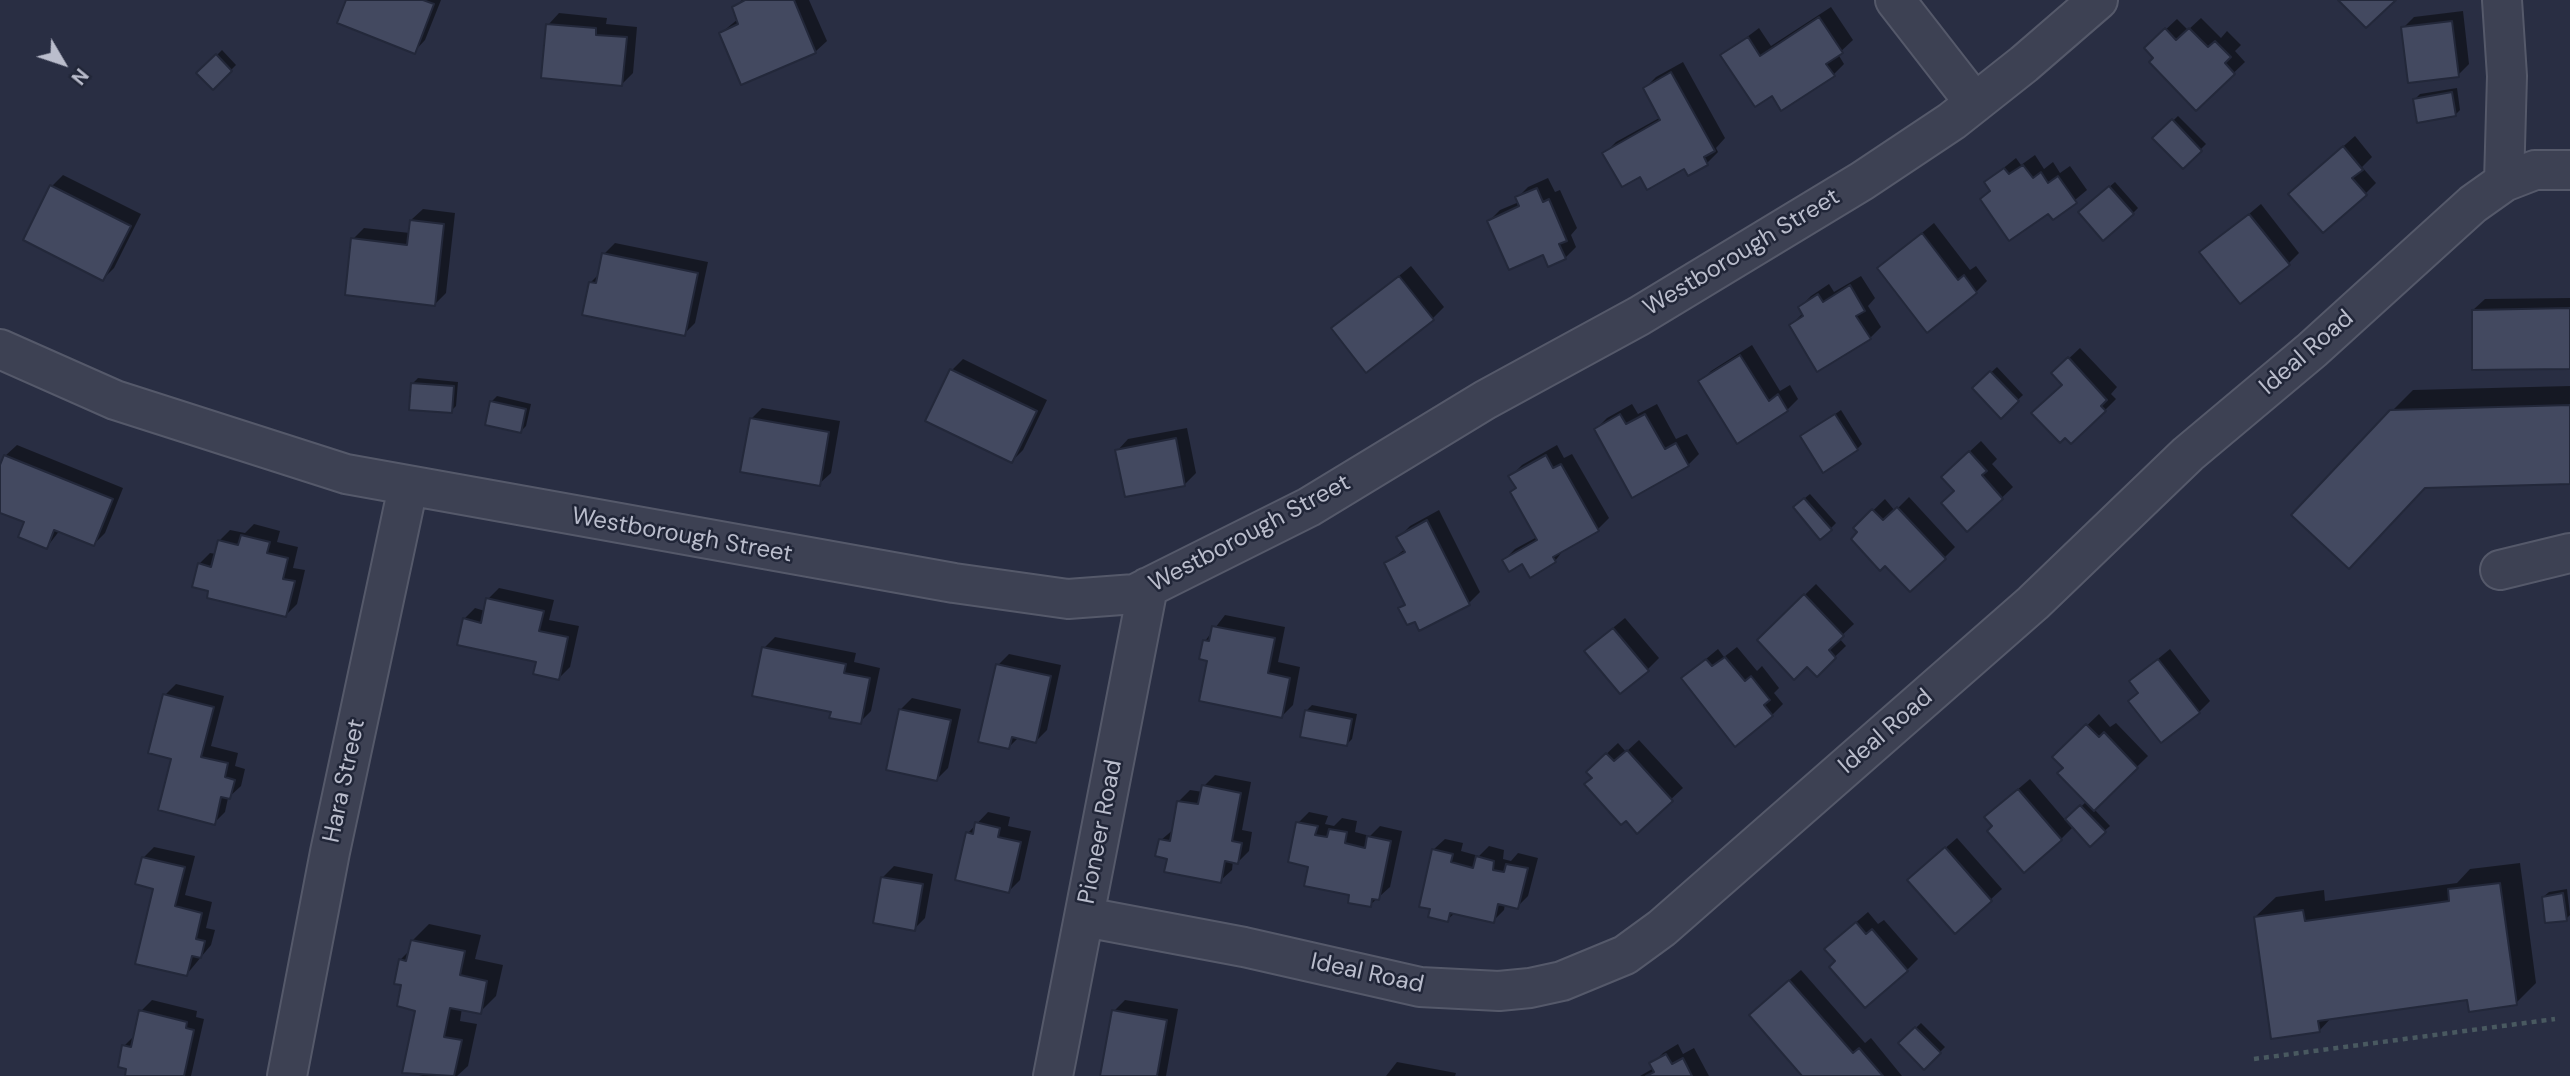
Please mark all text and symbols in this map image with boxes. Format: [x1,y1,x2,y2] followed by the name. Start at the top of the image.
[28,28,98,98] north arrow
[66,63,94,90] text: N
[1639,183,1845,323] street label: Westborough Street
[2254,304,2360,402] street label: Ideal Road
[1144,469,1356,599] street label: Westborough Street
[569,502,795,570] street label: Westborough Street
[1833,683,1939,781] street label: Ideal Road
[318,717,372,845] street label: Hara Street
[1073,758,1129,906] street label: Pioneer Road
[1308,948,1426,1000] street label: Ideal Road

